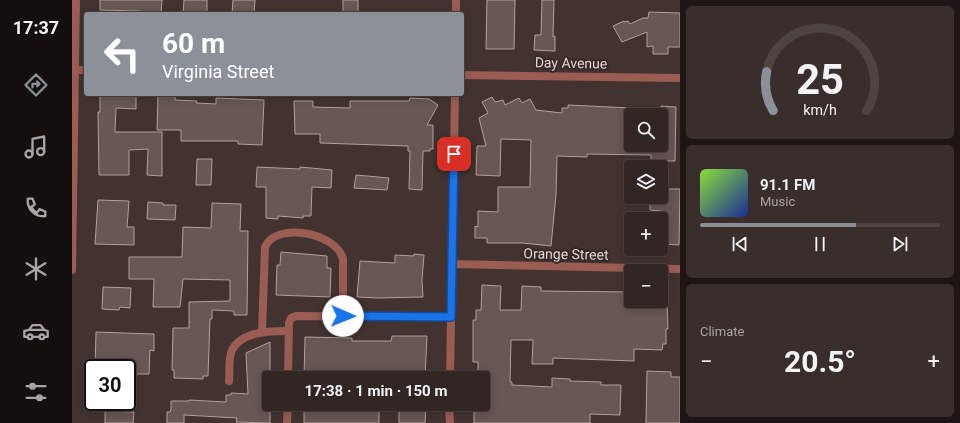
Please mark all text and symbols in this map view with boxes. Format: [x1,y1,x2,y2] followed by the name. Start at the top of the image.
[13,17,59,38] text: 17:37
[162,27,225,60] text: 60 m
[96,28,148,80] icon: left
[535,54,607,72] street label: Day Avenue
[796,54,844,103] text: 25
[162,61,274,82] text: Virginia Street
[22,71,50,99] icon: directions
[803,101,837,117] text: km/h
[624,108,668,308] map controls
[624,108,668,152] button: search
[22,133,50,161] icon: music
[437,137,471,171] pin
[443,143,465,165] icon: arrive
[624,160,668,204] button: layers
[760,176,815,194] text: 91.1 FM
[22,194,50,222] icon: phone
[760,194,795,209] text: Music
[624,212,668,256] button: +
[729,233,751,255] icon: previous
[809,233,831,255] icon: pause
[889,233,911,255] icon: next
[523,245,609,263] street label: Orange Street
[22,255,50,283] icon: climate
[624,264,668,308] button: −
[322,295,364,337] position arrow
[22,317,50,345] icon: car
[700,324,744,339] text: Climate
[784,344,856,379] text: 20.5°
[700,349,713,374] text: −
[928,349,940,374] text: +
[84,359,136,411] speed limit sign: 30
[22,378,50,406] icon: filters
[305,382,447,400] text: 17:38 · 1 min · 150 m

